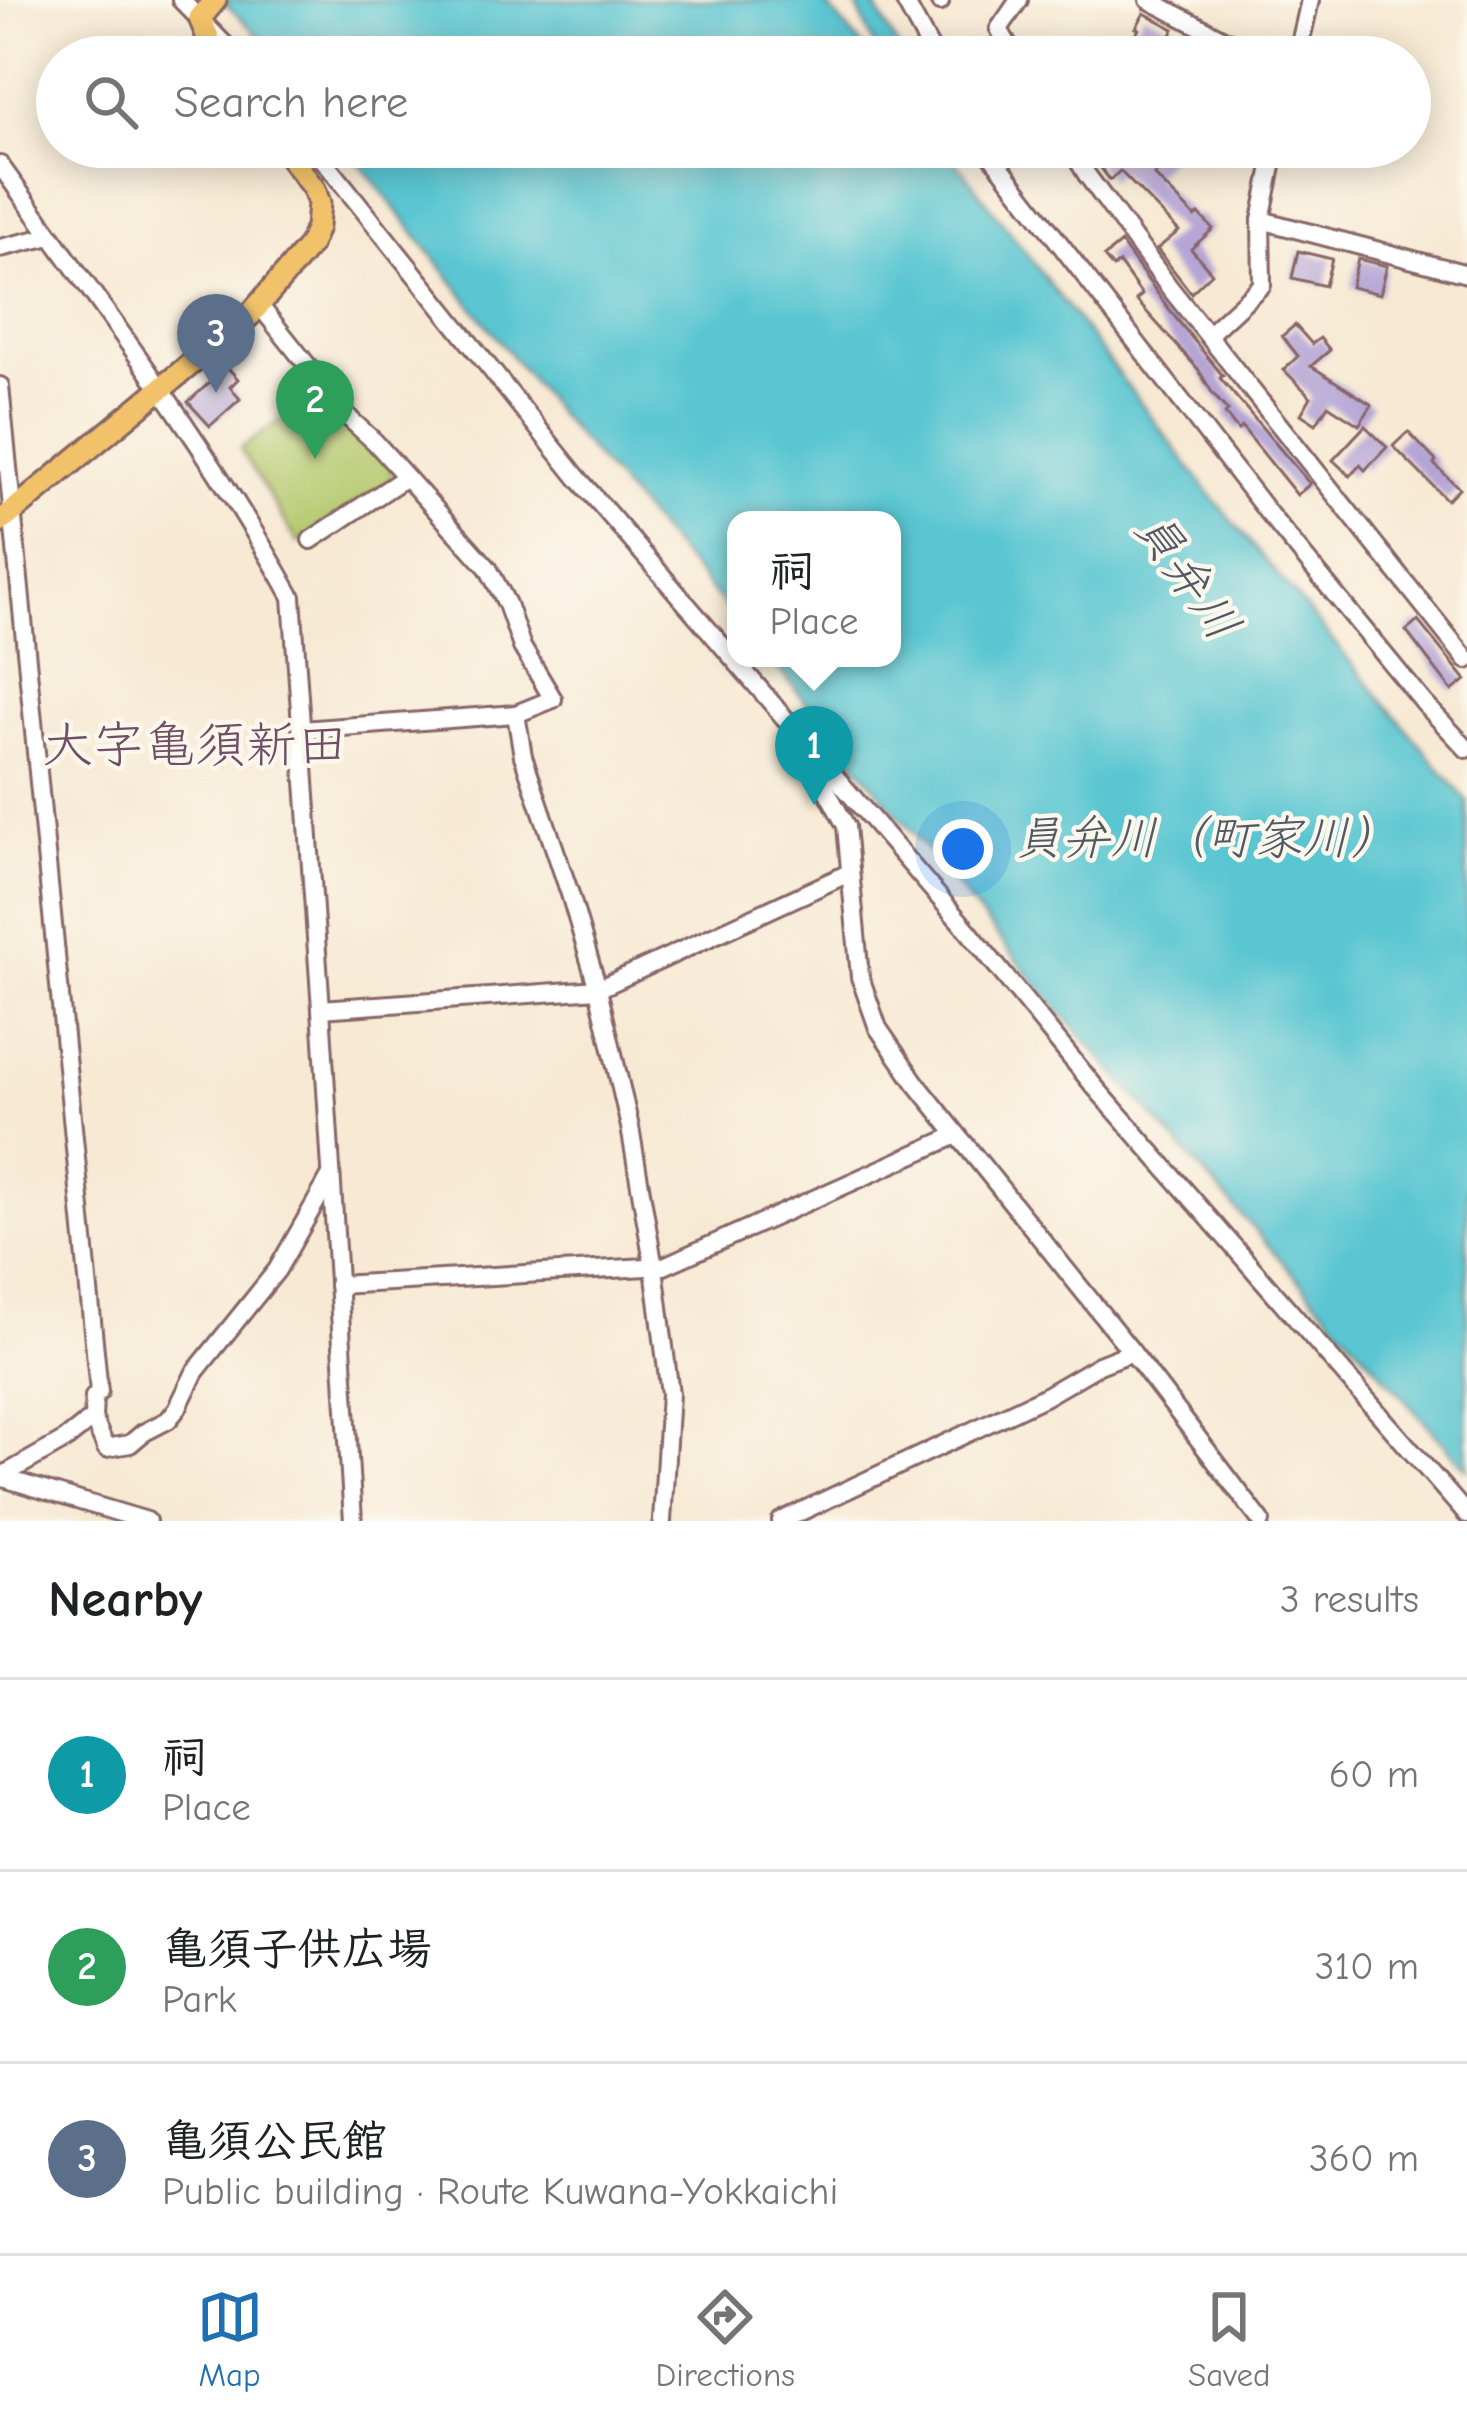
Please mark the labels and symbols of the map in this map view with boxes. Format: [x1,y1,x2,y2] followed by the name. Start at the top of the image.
[177,294,255,393] pin: 3
[276,360,354,459] pin: 2
[1123,501,1251,651] water label: 員弁川
[775,706,853,805] pin: 1
[42,716,348,775] district label: 大字亀須新田
[1014,811,1398,866] water label: 員弁川（町家川）
[933,819,993,879] your location

